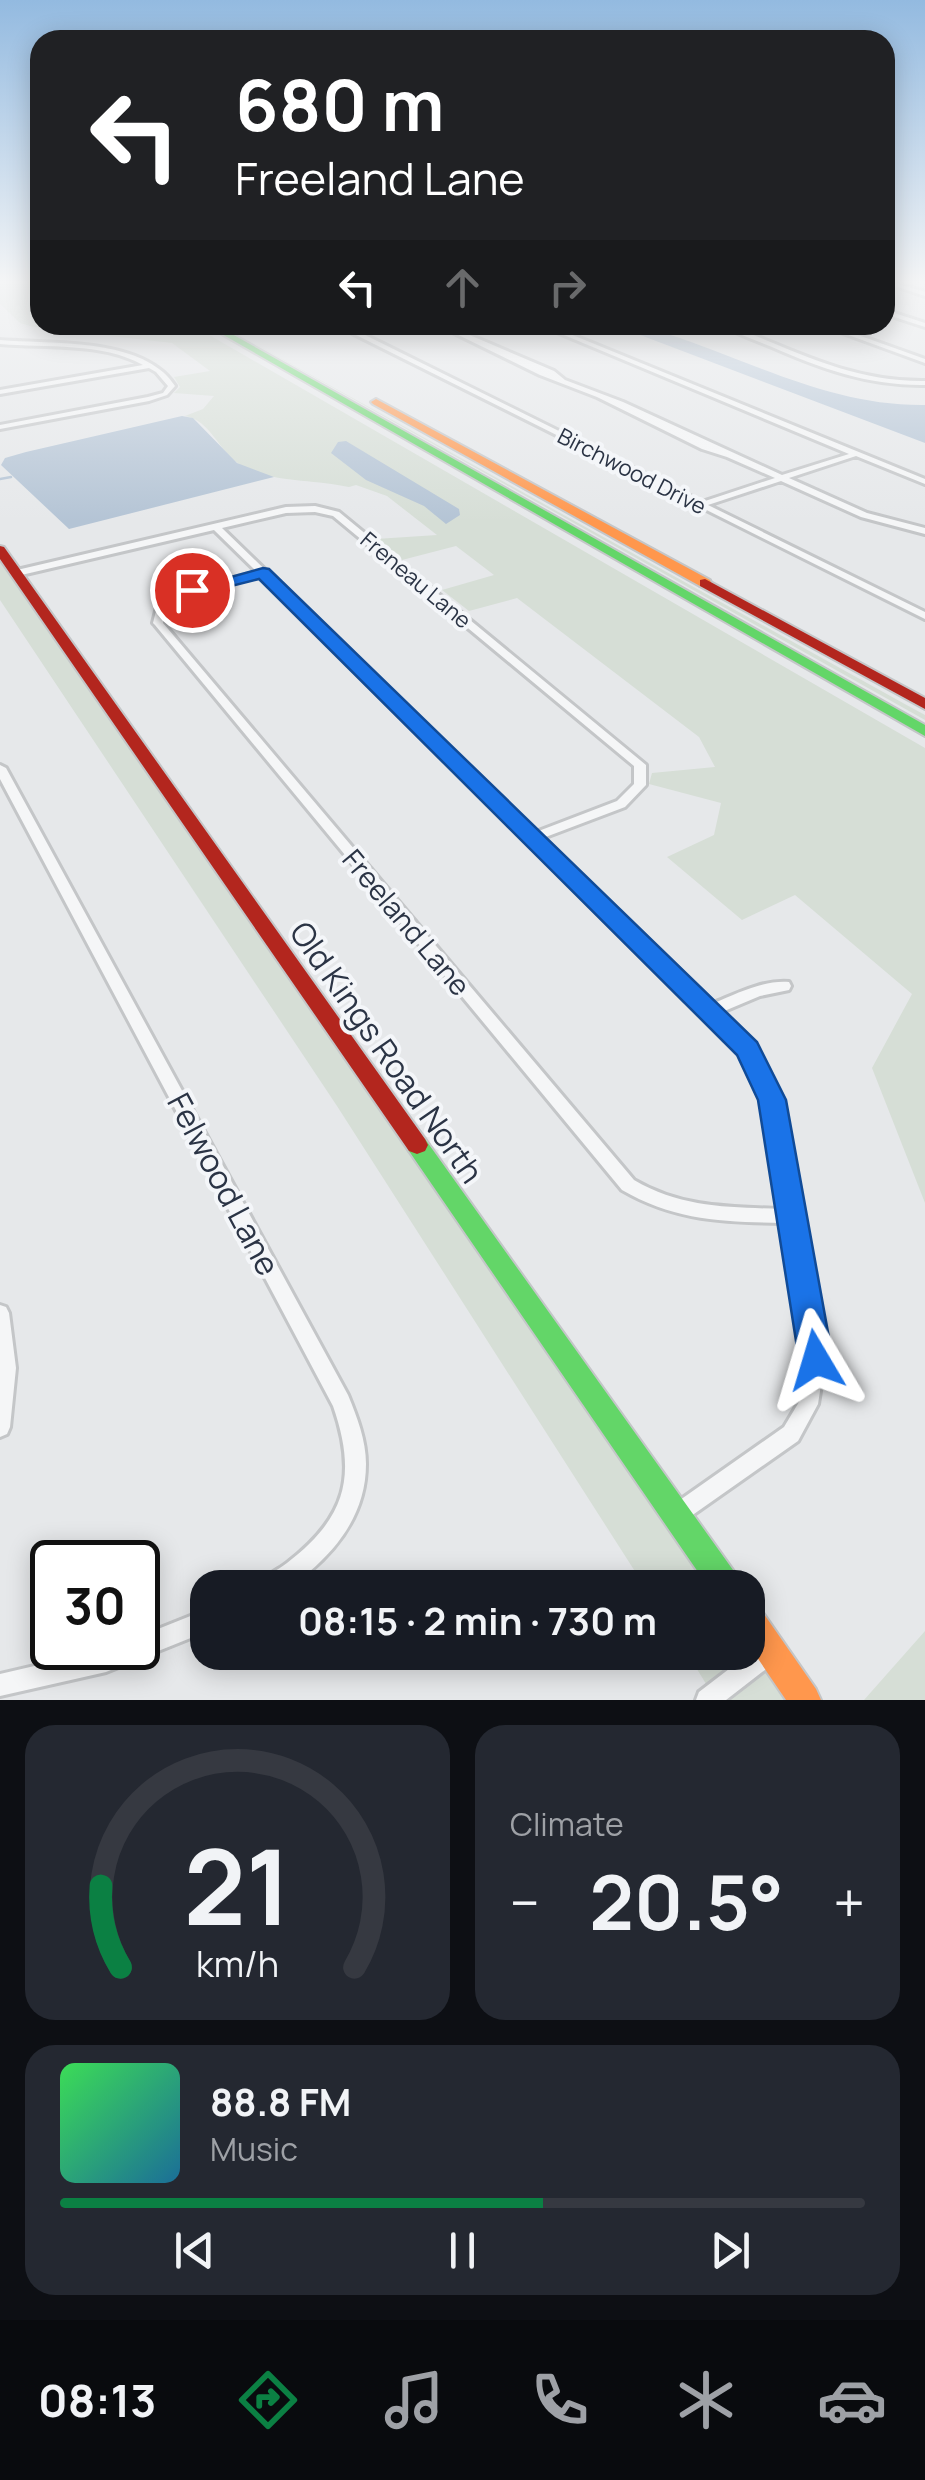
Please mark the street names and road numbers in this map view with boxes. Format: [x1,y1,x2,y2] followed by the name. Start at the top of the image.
[553,421,712,521] street label: Birchwood Drive
[354,525,478,635] street label: Freneau Lane
[335,841,479,1003] street label: Freeland Lane
[280,912,494,1192] street label: Old Kings Road North
[157,1085,291,1283] street label: Felwood Lane

